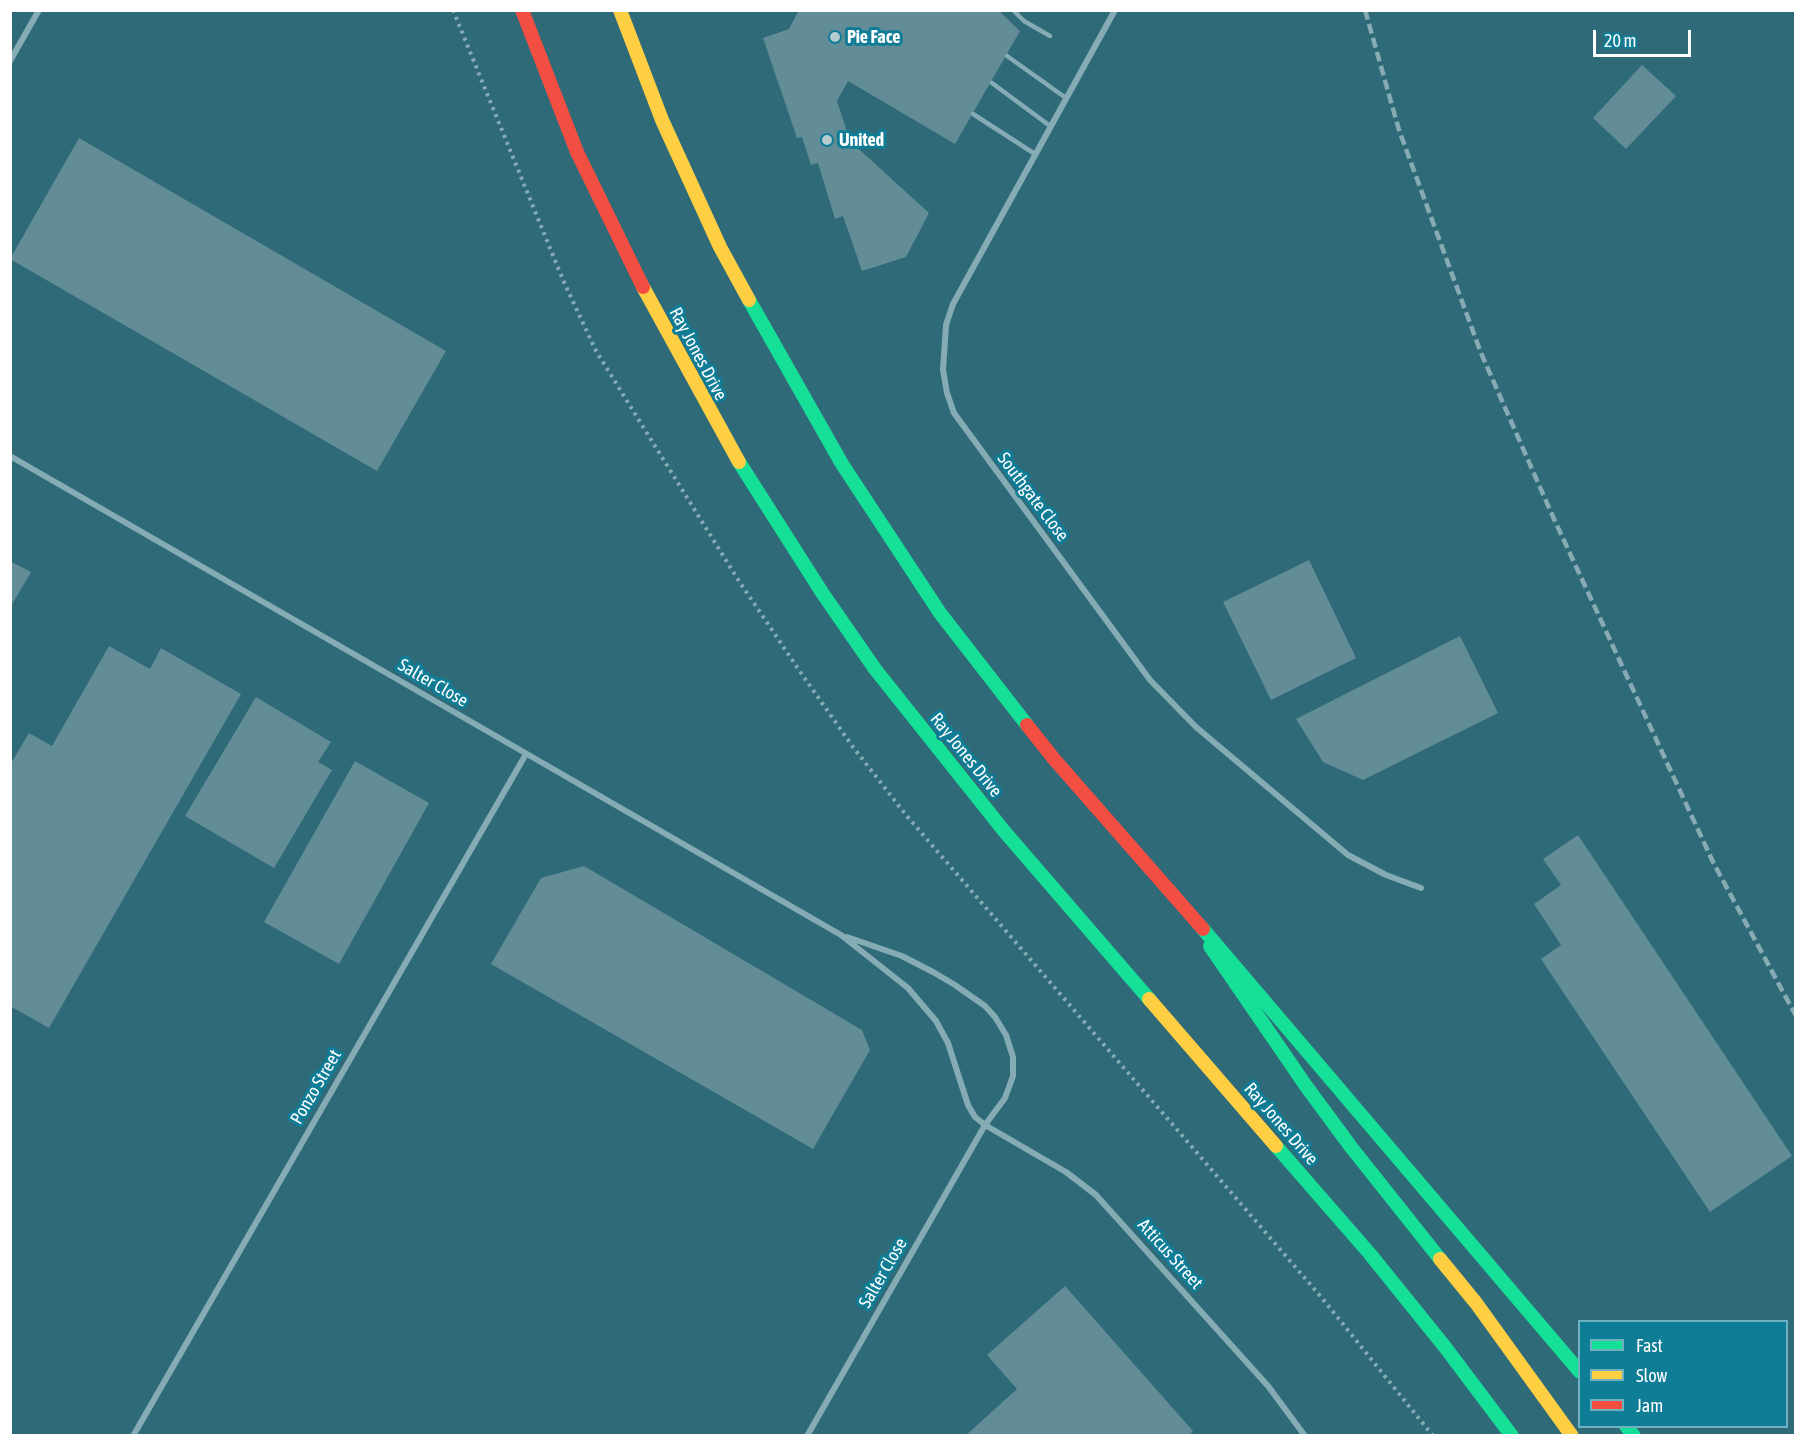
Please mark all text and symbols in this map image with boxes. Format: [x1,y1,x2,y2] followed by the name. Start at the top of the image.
[1596,18,1694,56] scale bar
[847,26,901,48] place label: Pie Face
[828,30,842,44] marker: Pie Face
[1604,30,1636,51] text: 20 m
[839,129,884,151] place label: United
[820,133,834,147] marker: United
[664,304,732,404] street label: Ray Jones Drive
[993,448,1073,546] street label: Southgate Close
[394,654,472,712] street label: Salter Close
[925,709,1007,801] street label: Ray Jones Drive
[286,1046,346,1128] street label: Ponzo Street
[1239,1078,1323,1170] street label: Ray Jones Drive
[1133,1214,1207,1294] street label: Atticus Street
[854,1234,912,1312] street label: Salter Close
[1578,1320,1788,1428] legend
[1636,1335,1663,1356] text: Fast
[1636,1365,1667,1386] text: Slow
[1636,1395,1663,1416] text: Jam

